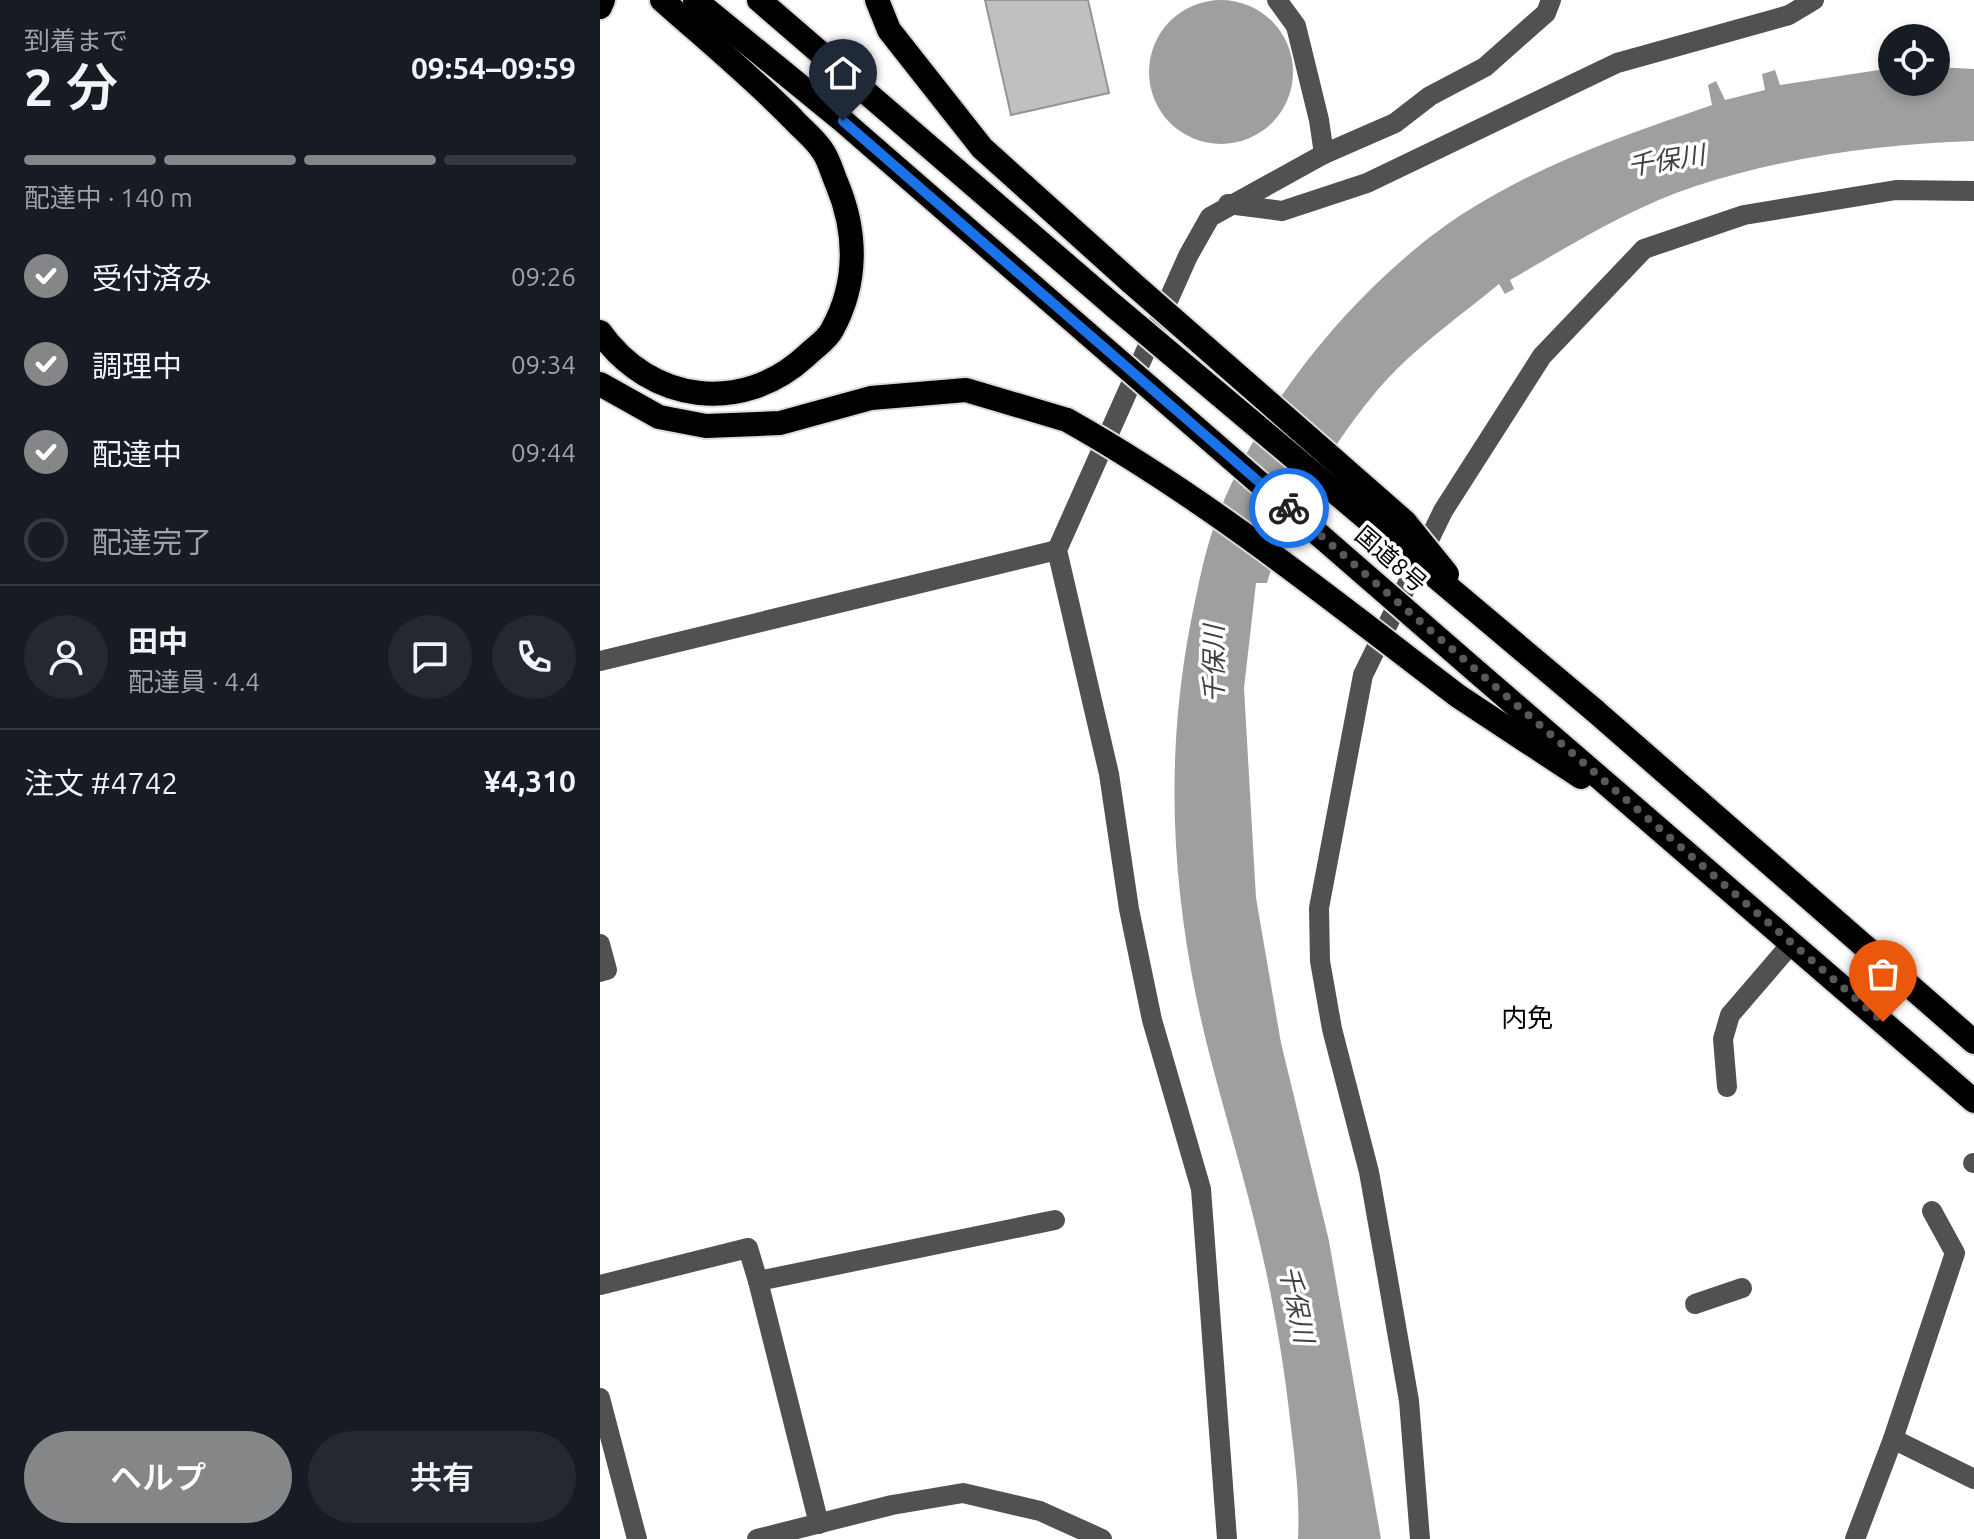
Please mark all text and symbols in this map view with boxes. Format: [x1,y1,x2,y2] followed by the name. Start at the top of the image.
[1878,24,1950,96] map controls
[1878,24,1950,96] button: locate
[24,26,128,55] text: 到着まで
[809,39,877,121] pin
[411,51,576,85] text: 09:54–09:59
[821,51,865,95] icon: home
[24,58,118,116] text: 2 分
[1625,139,1710,180] water label: 千保川
[24,183,193,212] text: 配達中 · 140 m
[24,254,68,298] icon: check
[92,261,212,295] text: 受付済み
[511,262,576,291] text: 09:26
[24,342,68,386] icon: check
[92,349,182,383] text: 調理中
[511,350,576,379] text: 09:34
[24,430,68,474] icon: check
[92,437,182,471] text: 配達中
[511,438,576,467] text: 09:44
[1249,468,1329,548] courier
[1267,486,1311,530] icon: bike
[1350,521,1432,597] street label: 国道8号
[92,525,212,559] text: 配達完了
[24,615,108,699] button: person
[388,615,472,699] button: chat
[492,615,576,699] button: phone
[1199,622,1228,703] water label: 千保川
[128,624,188,658] text: 田中
[128,667,260,696] text: 配達員 · 4.4
[484,764,576,798] text: ¥4,310
[24,766,178,800] text: 注文 #4742
[1849,940,1917,1022] pin
[1861,952,1905,996] icon: bag
[1501,1003,1553,1032] district label: 内免
[1275,1263,1320,1348] water label: 千保川
[24,1431,292,1523] button: ヘルプ
[308,1431,576,1523] button: 共有

